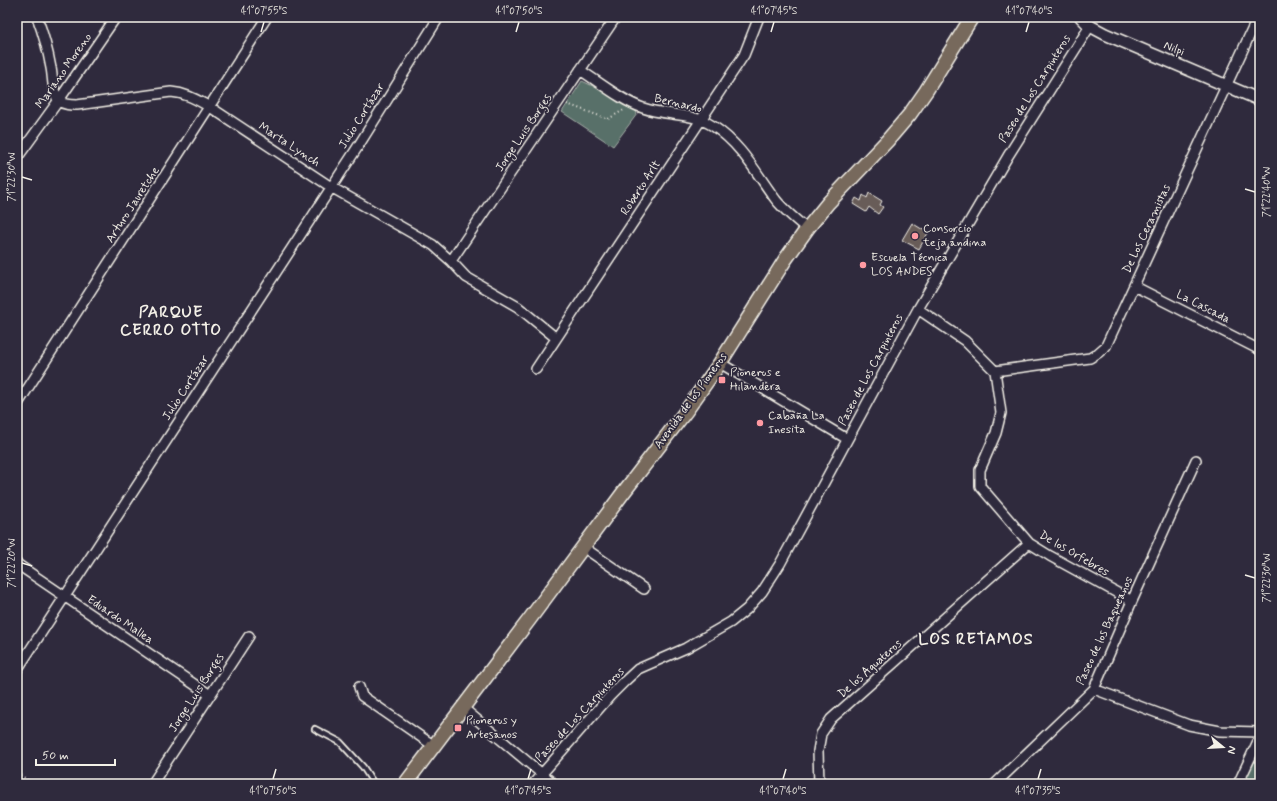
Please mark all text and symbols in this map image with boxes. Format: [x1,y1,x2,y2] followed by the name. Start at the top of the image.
[241,4,288,18] text: 41°07'55"S
[495,4,543,18] text: 41°07'50"S
[751,4,798,18] text: 41°07'45"S
[1006,4,1053,18] text: 41°07'40"S
[32,30,96,112] street label: Mariano Moreno
[995,31,1075,146] street label: Paseo de Los Carpinteros
[1161,37,1187,61] street label: Nilpi
[335,80,389,152] street label: Julio Cortázar
[492,91,557,176] street label: Jorge Luis Borges
[653,91,704,117] street label: Bernardo
[255,119,323,171] street label: Marta Lynch
[5,153,19,202] text: 71°22'30"W
[617,157,665,219] street label: Roberto Arlt
[102,164,164,246] street label: Arturo Jauretche
[1260,167,1274,217] text: 71°22'40"W
[1119,181,1175,276] street label: De Los Ceramistas
[922,221,987,251] place label: Consorcio teja andina
[910,231,920,241] marker: Consorcio teja andina
[871,250,948,280] place label: Escuela Técnica LOS ANDES
[858,260,868,270] marker: Escuela Técnica LOS ANDES
[1173,287,1233,327] street label: La Cascada
[120,302,222,341] district label: PARQUE CERRO OTTO
[835,311,908,429] street label: Paseo de Los Carpinteros
[651,349,732,452] street label: Avenida de los Pioneros
[159,352,213,424] street label: Julio Cortázar
[730,365,781,395] place label: Pioneros e Hilandera
[717,375,727,385] marker: Pioneros e Hilandera
[768,408,825,438] place label: Cabaña La Inesita
[755,418,765,428] marker: Cabaña La Inesita
[1036,528,1112,580] street label: De los Orfebres
[5,538,19,588] text: 71°22'20"W
[1260,554,1274,603] text: 71°22'30"W
[1073,574,1137,688] street label: Paseo de los Baqueanos
[84,592,156,648] street label: Eduardo Mallea
[918,629,1034,650] district label: LOS RETAMOS
[835,635,906,702] street label: De los Aguateros
[166,650,229,736] street label: Jorge Luis Borges
[532,664,629,766] street label: Paseo de Los Carpinteros
[466,713,517,743] place label: Pioneros y Artesanos
[453,723,463,733] marker: Pioneros y Artesanos
[1203,727,1243,767] north arrow
[36,741,115,767] scale bar
[1224,744,1239,755] text: N
[42,748,69,764] text: 50 m
[249,784,297,798] text: 41°07'50"S
[505,784,552,798] text: 41°07'45"S
[760,784,807,798] text: 41°07'40"S
[1015,784,1061,798] text: 41°07'35"S

